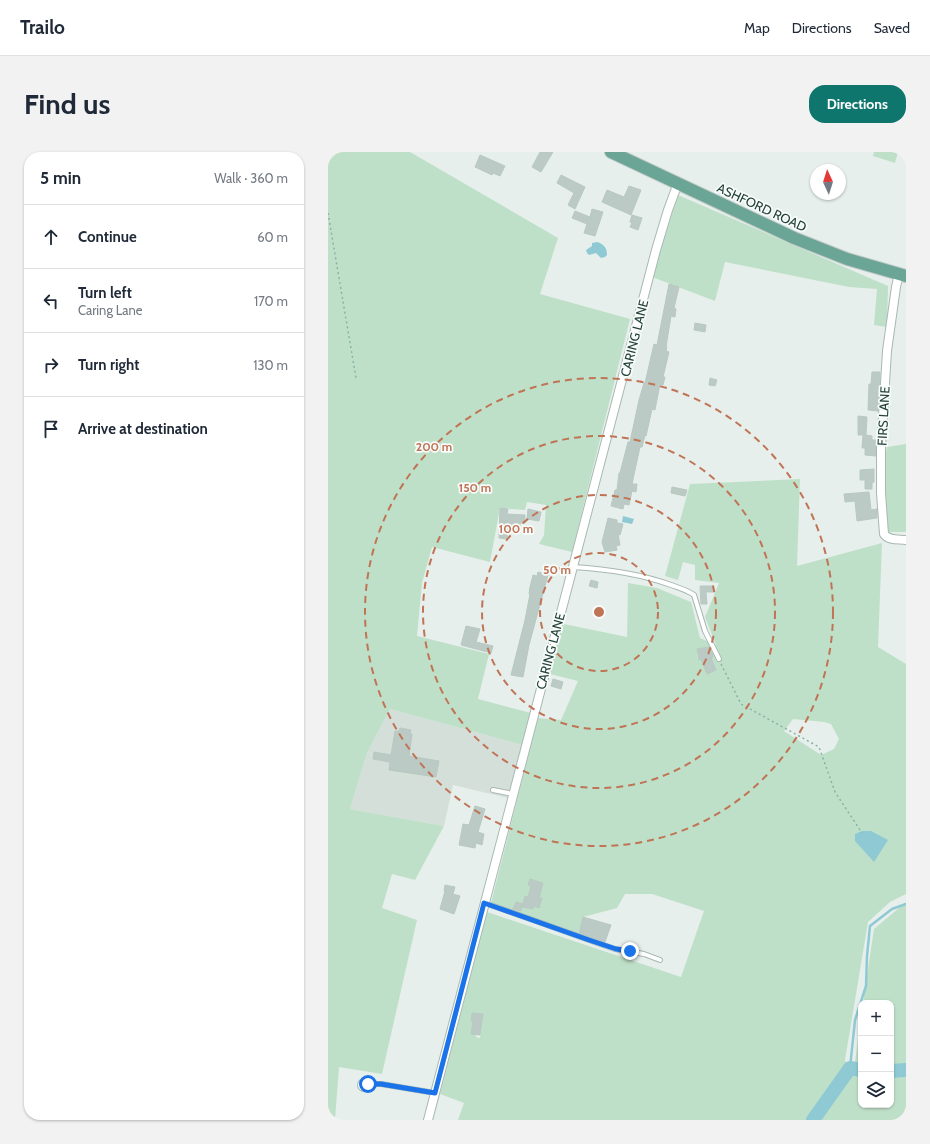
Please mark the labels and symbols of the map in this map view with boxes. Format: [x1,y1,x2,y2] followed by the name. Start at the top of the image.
[810,164,846,200] north arrow
[715,179,809,235] street label: ASHFORD ROAD
[617,298,651,378] street label: CARING LANE
[873,386,893,446] street label: FIRS LANE
[416,439,452,454] text: 200 m
[459,480,491,495] text: 150 m
[499,521,533,536] text: 100 m
[543,562,571,577] text: 50 m
[592,605,606,619] centre of rings
[532,611,568,691] street label: CARING LANE
[621,942,639,960] route end
[359,1075,377,1093] route start

